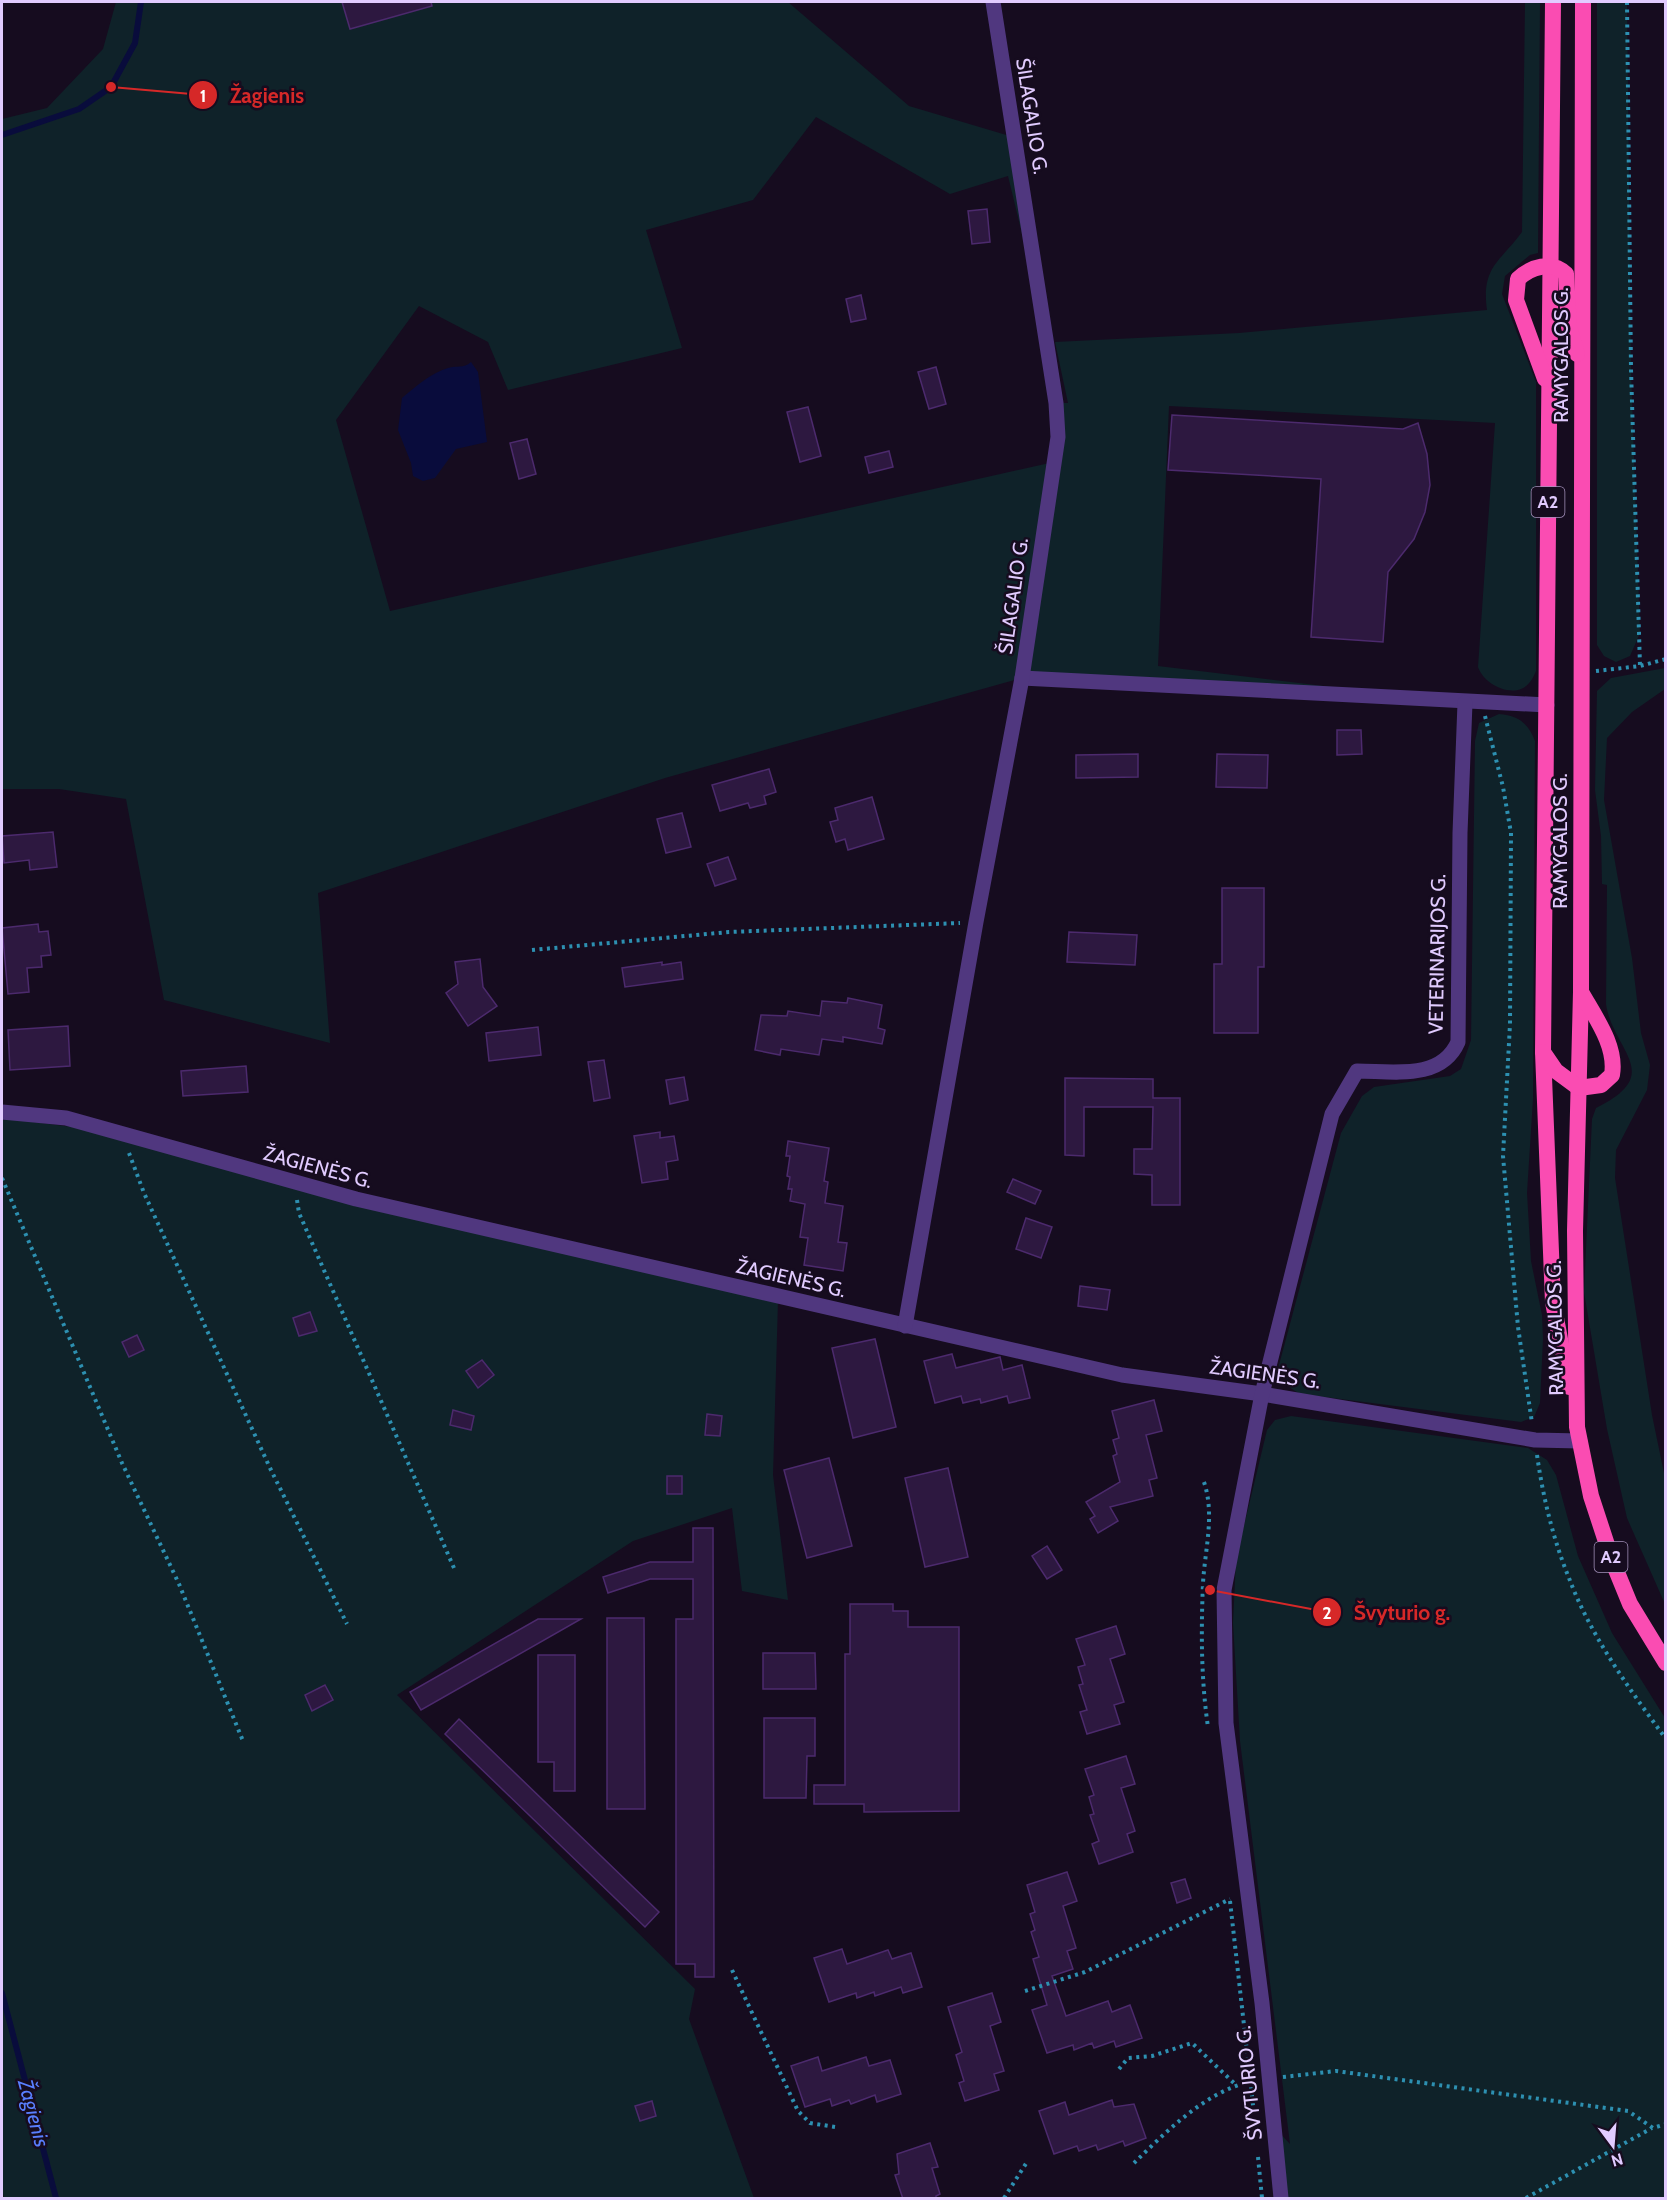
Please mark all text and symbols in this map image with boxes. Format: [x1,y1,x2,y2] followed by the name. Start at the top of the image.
[1011,56,1053,176] street label: ŠILAGALIO G.
[188,76,316,115] callout: Žagienis
[230,82,304,108] text: Žagienis
[200,85,206,107] text: 1
[1549,287,1573,423] street label: RAMYGALOS G.
[1532,487,1564,517] road number: A2
[993,536,1033,656] street label: ŠILAGALIO G.
[1548,773,1572,909] street label: RAMYGALOS G.
[1424,874,1450,1034] street label: VETERINARIJOS G.
[261,1141,375,1193] street label: ŽAGIENĖS G.
[734,1254,848,1302] street label: ŽAGIENĖS G.
[1542,1260,1568,1396] street label: RAMYGALOS G.
[1208,1354,1322,1394] street label: ŽAGIENĖS G.
[1594,1542,1628,1572] road number: A2
[1312,1593,1462,1632] callout: Švyturio g.
[1354,1600,1450,1625] text: Švyturio g.
[1322,1602,1332,1624] text: 2
[1231,2025,1267,2141] street label: ŠVYTURIO G.
[13,2075,56,2150] water label: Žagienis
[1583,2116,1643,2176] north arrow
[1609,2149,1625,2171] text: N

